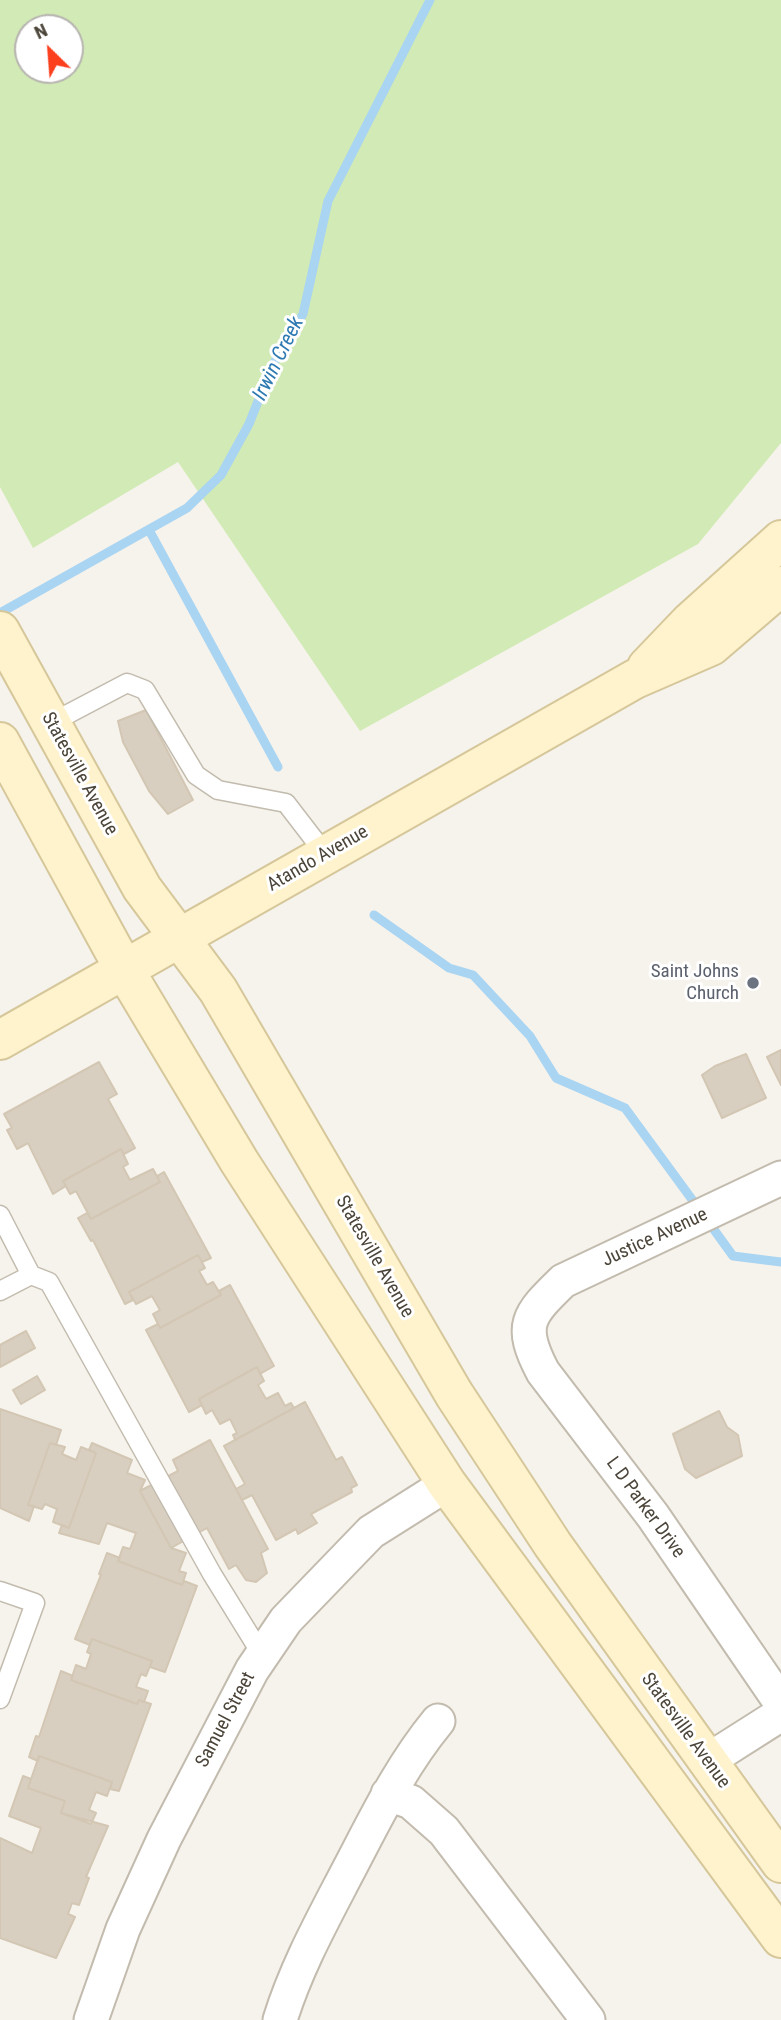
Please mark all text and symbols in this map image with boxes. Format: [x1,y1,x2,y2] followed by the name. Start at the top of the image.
[14,14,84,84] north arrow
[31,18,51,44] text: N
[248,313,310,405] water label: Irwin Creek
[36,709,122,839] street label: Statesville Avenue
[263,821,373,897] street label: Atando Avenue
[651,961,739,1005] place label: Saint Johns Church
[745,975,761,991] marker: Saint Johns Church
[330,1192,418,1322] street label: Statesville Avenue
[599,1204,711,1272] street label: Justice Avenue
[601,1453,689,1563] street label: L D Parker Drive
[191,1668,261,1772] street label: Samuel Street
[636,1669,734,1793] street label: Statesville Avenue

